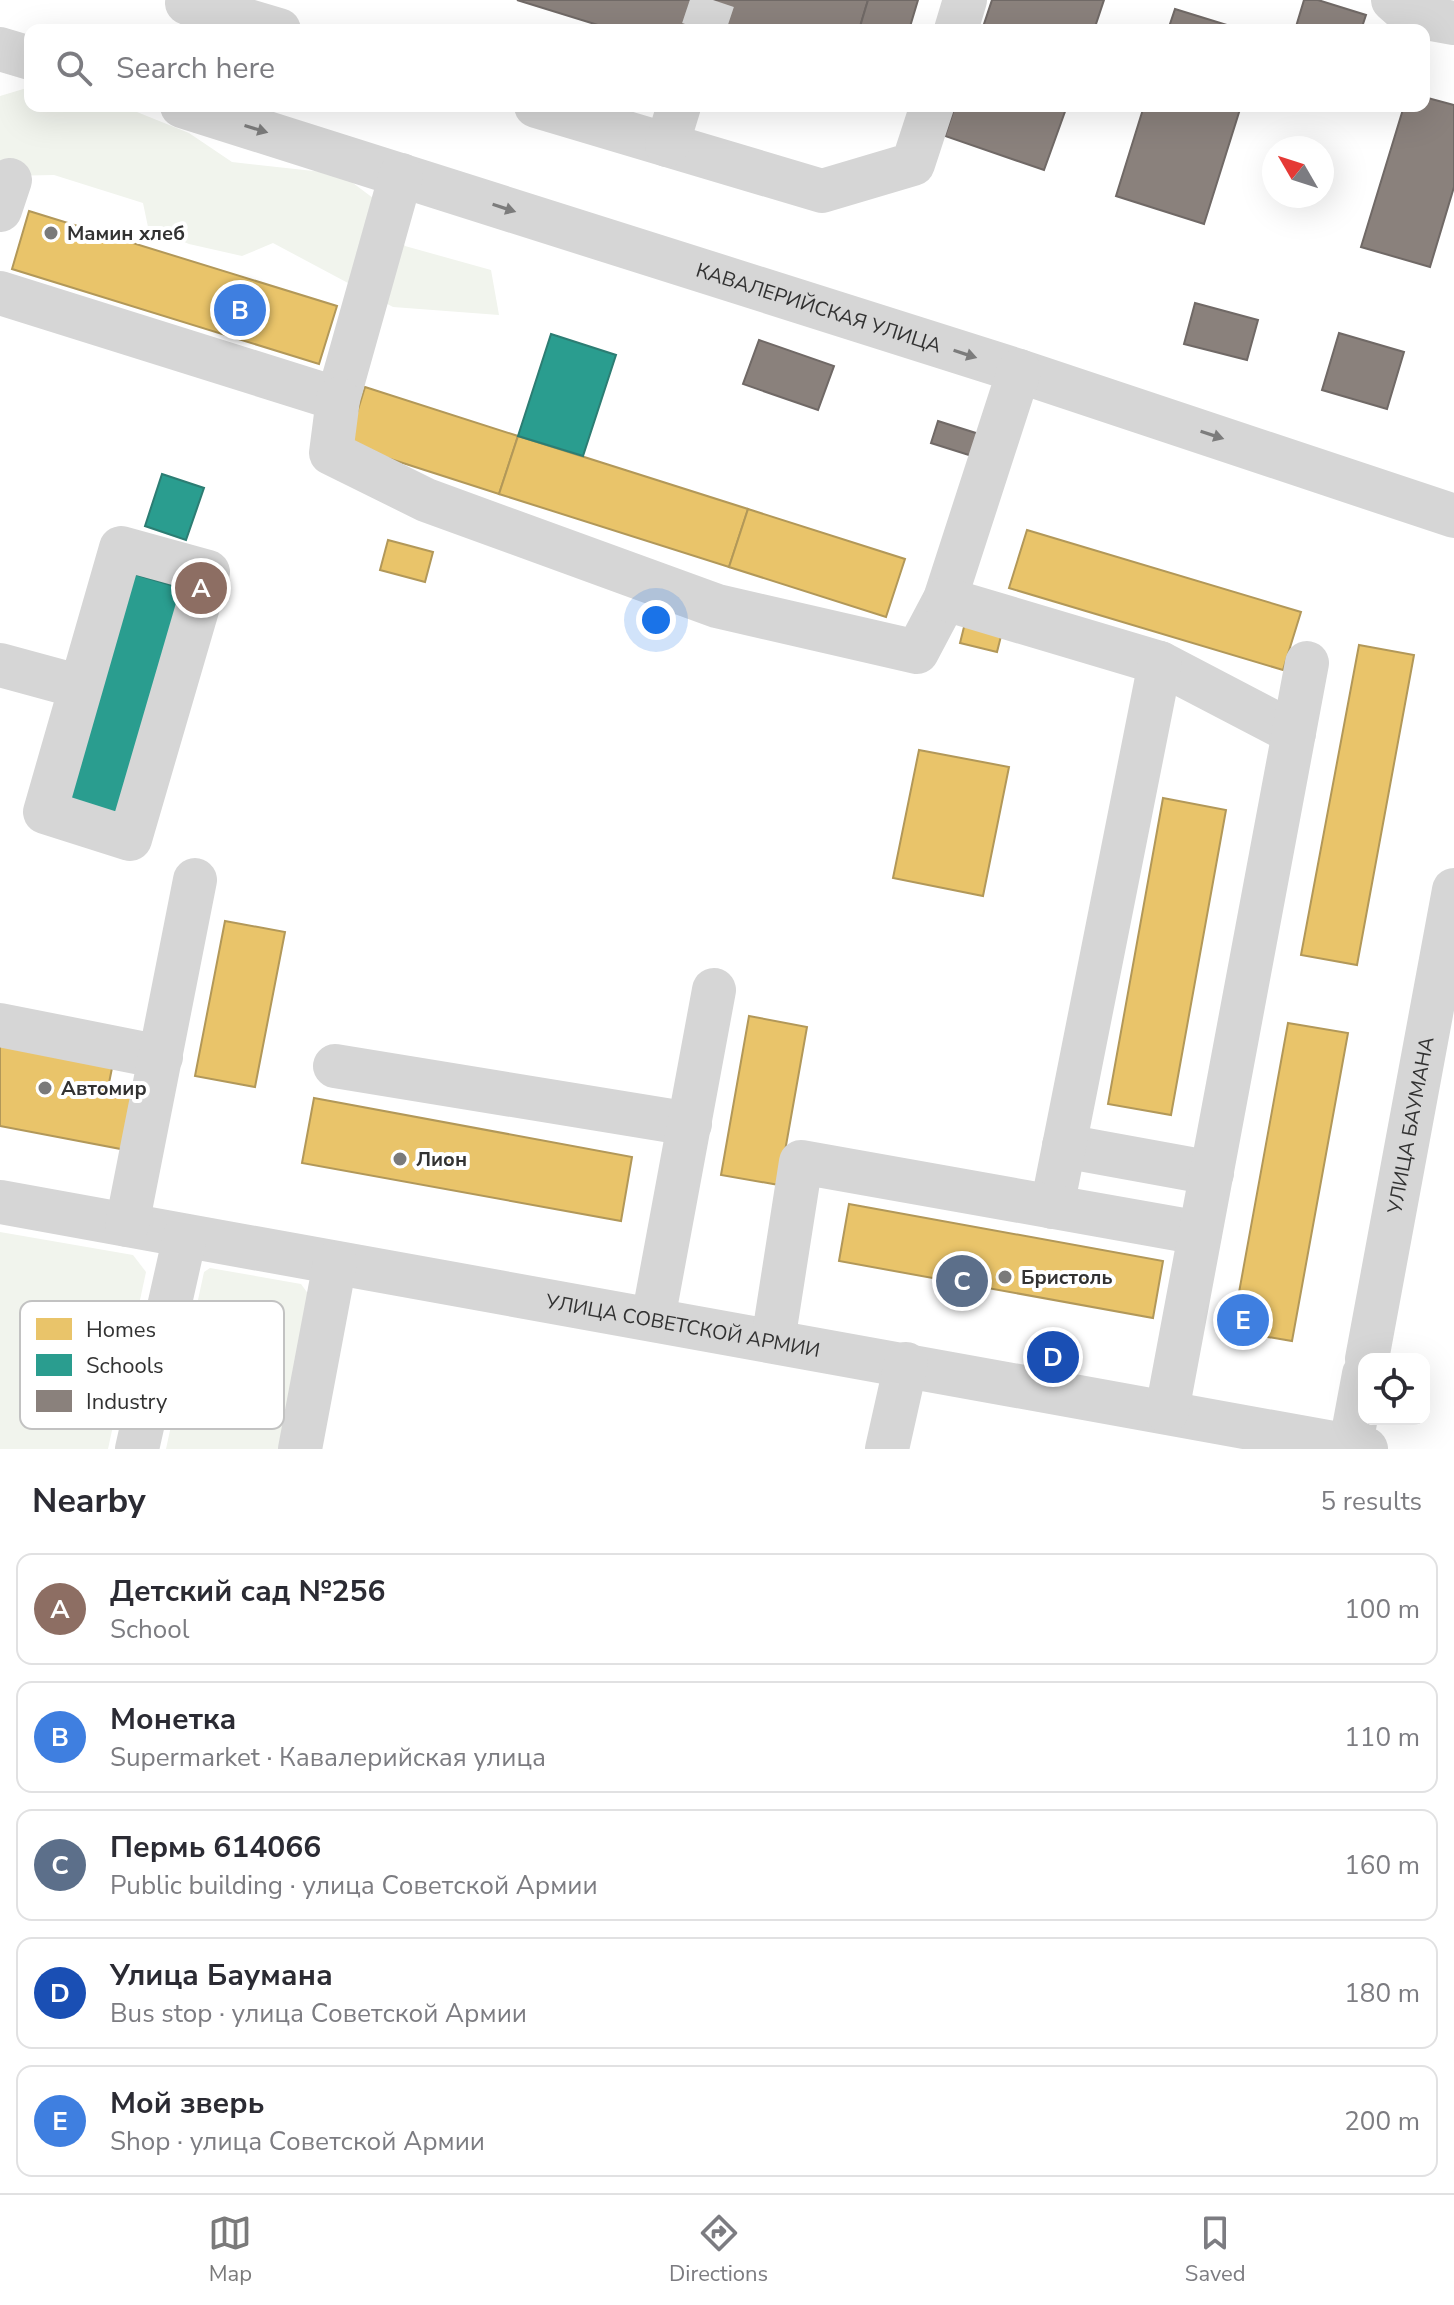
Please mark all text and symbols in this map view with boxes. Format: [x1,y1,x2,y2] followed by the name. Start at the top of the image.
[24,24,1430,112] search box
[52,46,96,90] icon: search
[116,48,275,89] text: Search here
[244,124,268,136] one-way arrow
[1262,136,1334,208] north arrow
[492,202,516,215] one-way arrow
[67,220,185,247] place label: Мамин хлеб
[42,224,60,242] marker: Мамин хлеб
[693,256,945,359] street label: КАВАЛЕРИЙСКАЯ УЛИЦА
[214,280,266,340] pin: B
[954,348,978,361] one-way arrow
[1201,430,1225,442] one-way arrow
[175,558,227,618] pin: A
[636,600,676,640] your location
[1381,1034,1440,1217] street label: УЛИЦА БАУМАНА
[61,1075,147,1102] place label: Автомир
[36,1079,54,1097] marker: Автомир
[416,1146,467,1173] place label: Лион
[391,1150,409,1168] marker: Лион
[936,1251,988,1311] pin: C
[1021,1264,1113,1291] place label: Бристоль
[996,1268,1014,1286] marker: Бристоль
[543,1287,822,1364] street label: УЛИЦА СОВЕТСКОЙ АРМИИ
[1217,1290,1269,1350] pin: E
[20,1301,284,1429] legend
[86,1315,156,1345] text: Homes
[1027,1327,1079,1387] pin: D
[86,1351,164,1381] text: Schools
[1358,1353,1430,1425] map controls
[1358,1353,1430,1425] button: locate
[86,1387,168,1417] text: Industry
[32,1478,146,1524] text: Nearby
[1321,1484,1422,1519] text: 5 results
[110,1571,386,1612] text: Детский сад №256
[50,1592,70,1627] text: A
[1344,1592,1420,1627] text: 100 m
[110,1612,189,1647] text: School
[110,1699,236,1740] text: Монетка
[51,1720,69,1755] text: B
[1344,1720,1420,1755] text: 110 m
[110,1740,546,1775] text: Supermarket · Кавалерийская улица
[110,1827,321,1868] text: Пермь 614066
[51,1848,69,1883] text: C
[1344,1848,1420,1883] text: 160 m
[110,1868,598,1903] text: Public building · улица Советской Армии
[110,1955,333,1996] text: Улица Баумана
[50,1976,70,2011] text: D
[1344,1976,1420,2011] text: 180 m
[110,1996,527,2031] text: Bus stop · улица Советской Армии
[110,2083,264,2124] text: Мой зверь
[52,2104,68,2139] text: E
[1344,2104,1420,2139] text: 200 m
[110,2124,485,2159] text: Shop · улица Советской Армии
[208,2211,252,2289] tab: Map
[669,2211,768,2289] tab: Directions
[1185,2211,1246,2289] tab: Saved

